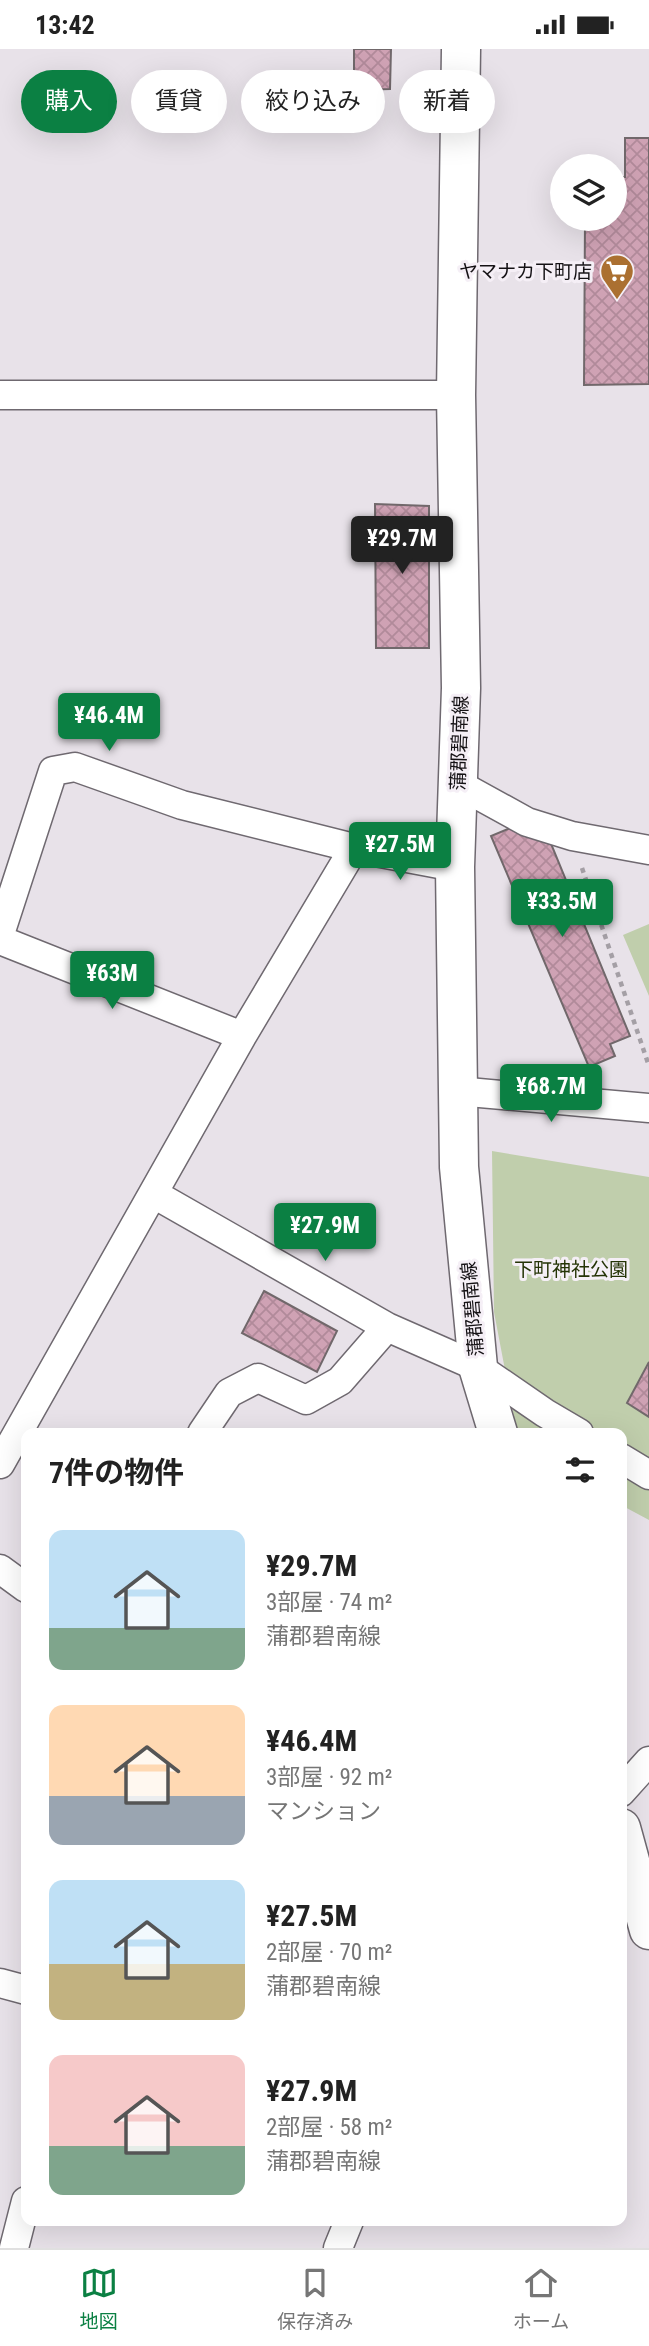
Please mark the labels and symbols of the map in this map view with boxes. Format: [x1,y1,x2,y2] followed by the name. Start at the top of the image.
[598,252,636,301] supermarket icon: ヤマナカ下町店
[459,260,592,283] place label: ヤマナカ下町店
[345,517,459,576] pin: ¥29.7M
[52,693,166,753] pin: ¥46.4M
[446,695,473,791] street label: 蒲郡碧南線
[343,823,457,882] pin: ¥27.5M
[505,879,619,939] pin: ¥33.5M
[71,951,153,1011] pin: ¥63M
[494,1065,608,1124] pin: ¥68.7M
[268,1203,382,1263] pin: ¥27.9M
[514,1258,628,1281] park label: 下町神社公園
[457,1261,488,1357] street label: 蒲郡碧南線

